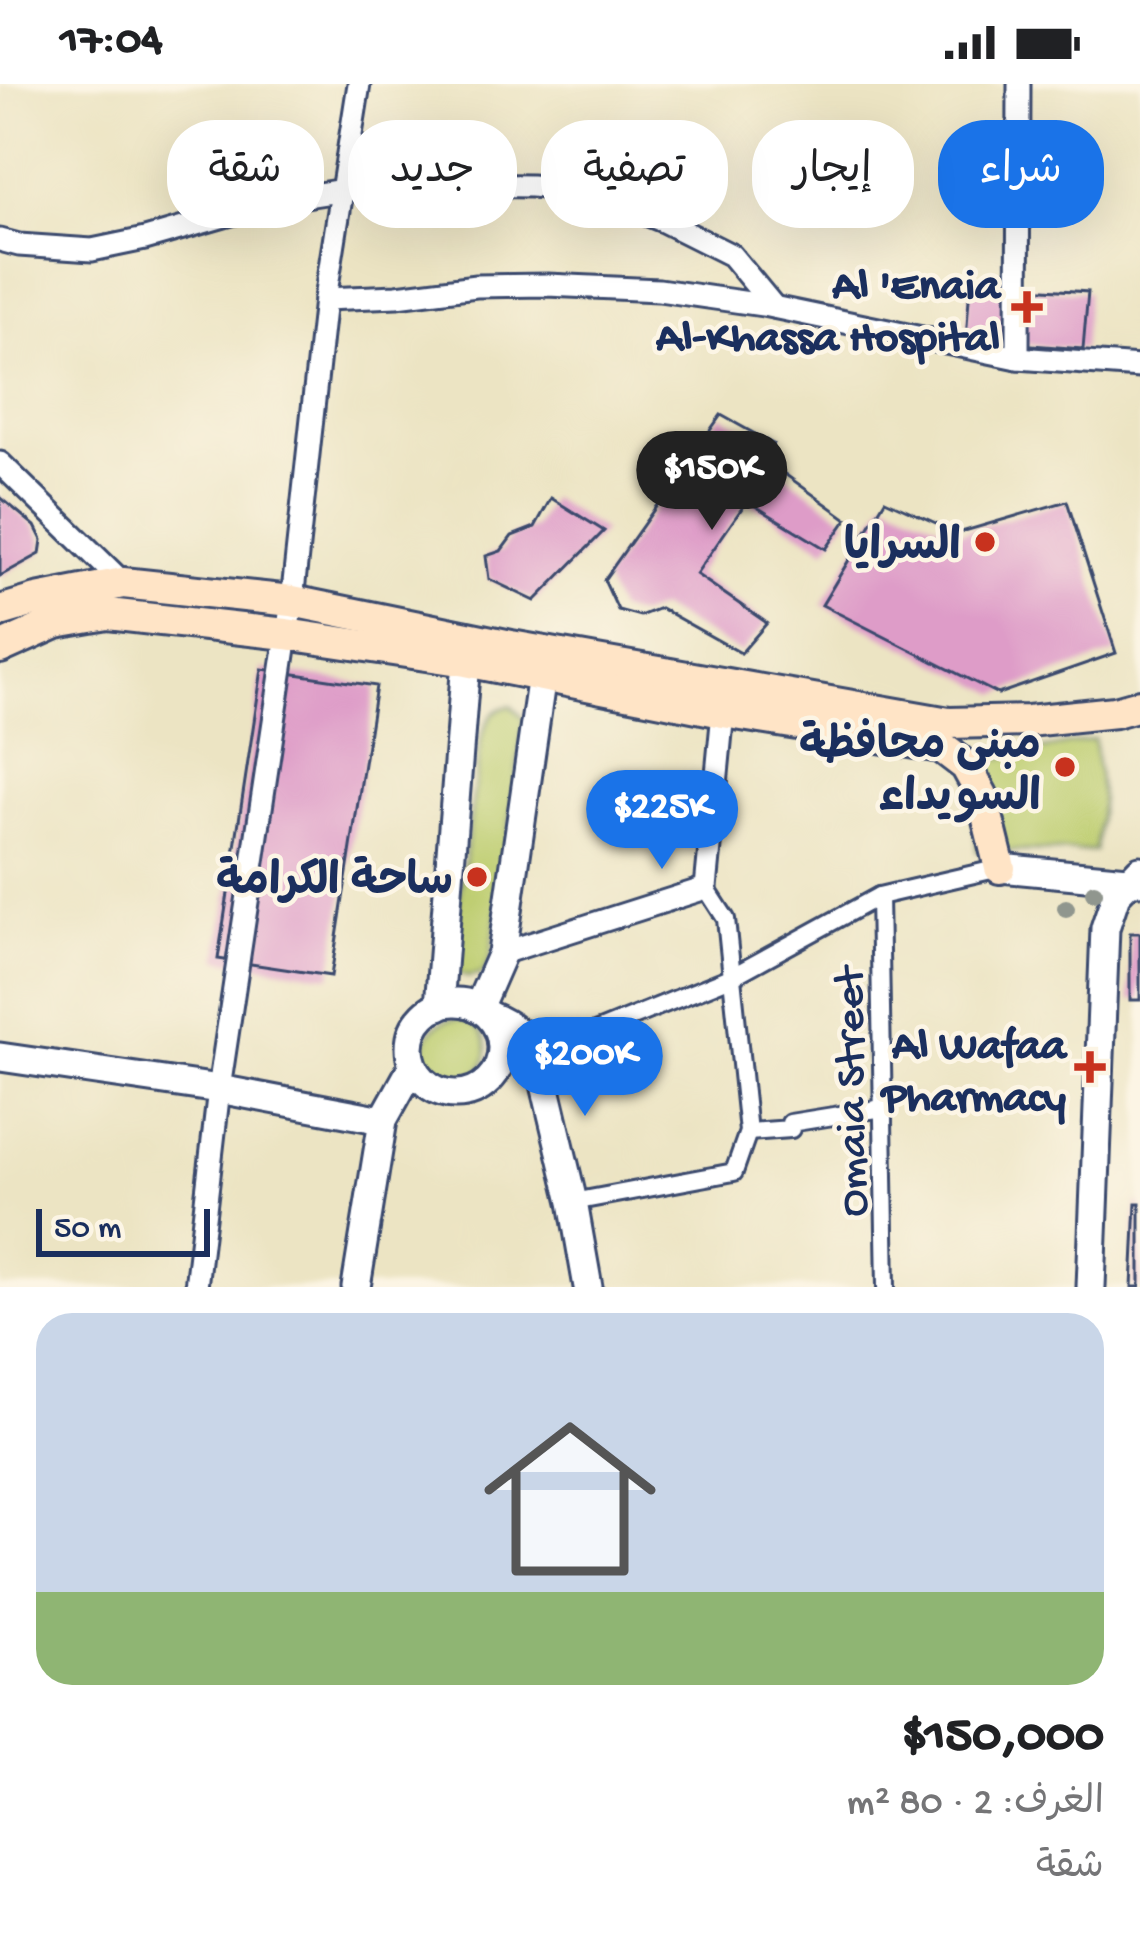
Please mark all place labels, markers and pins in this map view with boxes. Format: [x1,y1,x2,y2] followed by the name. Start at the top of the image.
[655,262,1002,367] place label: Al 'Enaia Al-Khassa Hospital
[1011,291,1043,323] marker: Al 'Enaia Al-Khassa Hospital
[628,431,796,533] pin: $150K
[844,523,961,576] place label: السرايا
[972,529,998,555] marker: السرايا
[799,718,1041,827] place label: مبنى محافظة السويداء
[1052,754,1078,780] marker: مبنى محافظة السويداء
[578,770,746,872] pin: $225K
[216,856,453,911] place label: ساحة الكرامة
[464,864,490,890] marker: ساحة الكرامة
[501,1017,669,1119] pin: $200K
[880,1022,1068,1127] place label: Al Wafaa Pharmacy
[1077,1054,1103,1080] marker: Al Wafaa Pharmacy

